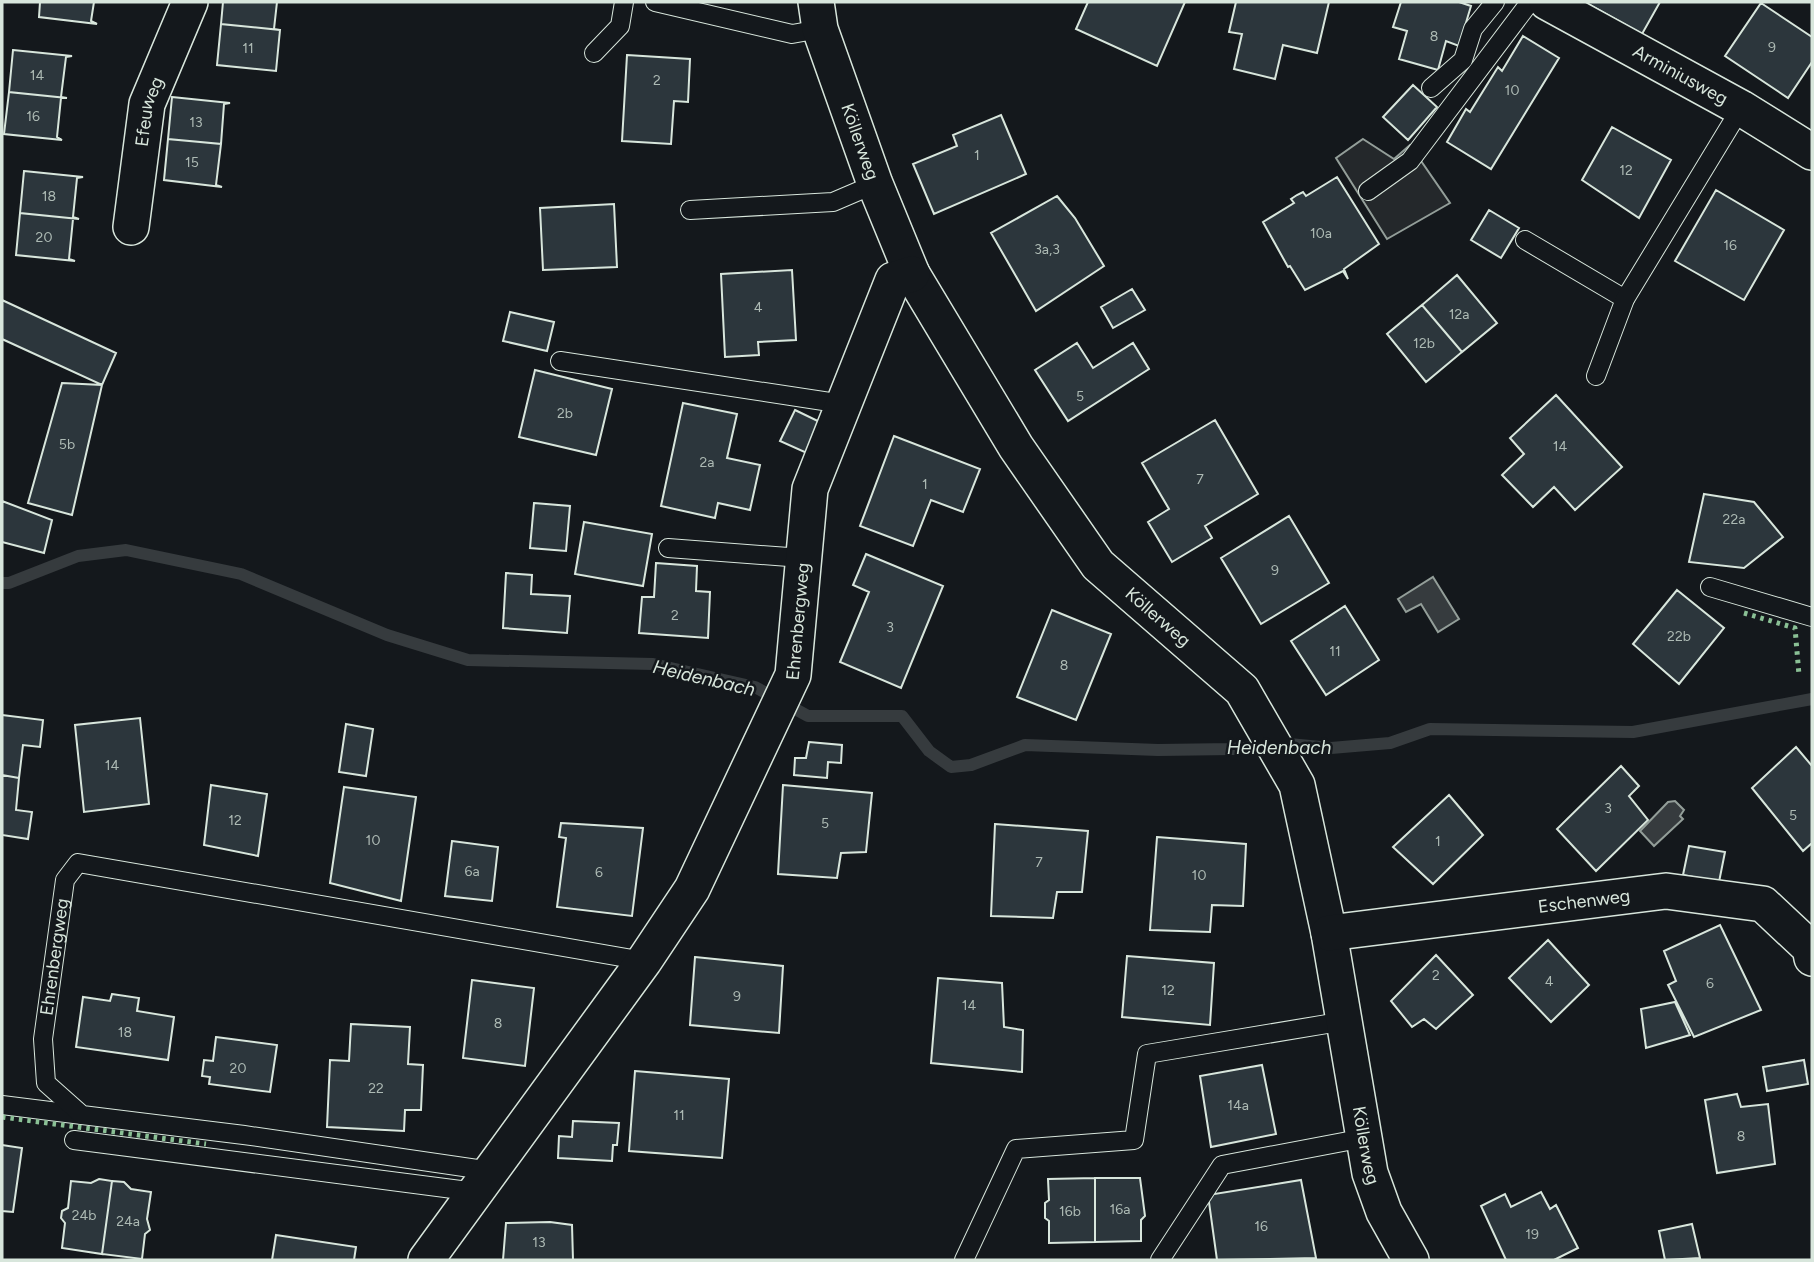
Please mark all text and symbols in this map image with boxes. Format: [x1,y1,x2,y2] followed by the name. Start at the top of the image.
[1430,28,1438,45] house number: 8
[1768,39,1776,56] house number: 9
[242,40,254,57] house number: 11
[1629,40,1732,110] street label: Arminiusweg
[30,67,45,84] house number: 14
[653,72,661,89] house number: 2
[131,73,168,148] street label: Efeuweg
[1505,82,1519,99] house number: 10
[836,101,884,183] street label: Köllerweg
[26,108,40,125] house number: 16
[189,114,203,131] house number: 13
[974,147,980,164] house number: 1
[185,154,199,171] house number: 15
[1619,162,1633,179] house number: 12
[42,188,56,205] house number: 18
[1310,225,1332,242] house number: 10a
[36,229,52,246] house number: 20
[1723,237,1737,254] house number: 16
[1034,241,1060,258] house number: 3a,3
[754,299,763,316] house number: 4
[1449,306,1469,323] house number: 12a
[1413,335,1435,352] house number: 12b
[1076,388,1084,405] house number: 5
[557,405,573,422] house number: 2b
[59,436,75,453] house number: 5b
[1553,438,1568,455] house number: 14
[700,454,714,471] house number: 2a
[1196,471,1204,488] house number: 7
[922,476,928,493] house number: 1
[1723,511,1745,528] house number: 22a
[782,562,814,681] street label: Ehrenbergweg
[1271,562,1279,579] house number: 9
[1121,583,1195,651] street label: Köllerweg
[671,607,679,624] house number: 2
[886,619,894,636] house number: 3
[1667,628,1691,645] house number: 22b
[1329,643,1341,660] house number: 11
[651,655,758,701] water label: Heidenbach
[1060,657,1068,674] house number: 8
[1227,736,1332,759] water label: Heidenbach
[105,757,120,774] house number: 14
[1604,800,1612,817] house number: 3
[1789,807,1797,824] house number: 5
[228,812,242,829] house number: 12
[821,815,829,832] house number: 5
[366,832,380,849] house number: 10
[1435,833,1441,850] house number: 1
[1035,854,1043,871] house number: 7
[464,863,480,880] house number: 6a
[595,864,603,881] house number: 6
[1192,867,1206,884] house number: 10
[1537,885,1631,918] street label: Eschenweg
[35,897,73,1017] street label: Ehrenbergweg
[1432,967,1440,984] house number: 2
[1545,973,1554,990] house number: 4
[1706,975,1714,992] house number: 6
[1161,982,1175,999] house number: 12
[733,988,741,1005] house number: 9
[962,997,977,1014] house number: 14
[494,1015,502,1032] house number: 8
[118,1024,132,1041] house number: 18
[230,1060,246,1077] house number: 20
[368,1080,384,1097] house number: 22
[1227,1097,1249,1114] house number: 14a
[1348,1104,1384,1188] street label: Köllerweg
[673,1107,685,1124] house number: 11
[1737,1128,1745,1145] house number: 8
[1110,1201,1130,1218] house number: 16a
[1059,1203,1081,1220] house number: 16b
[72,1207,96,1224] house number: 24b
[116,1213,140,1230] house number: 24a
[1254,1218,1268,1235] house number: 16
[1525,1226,1539,1243] house number: 19
[532,1234,546,1251] house number: 13

